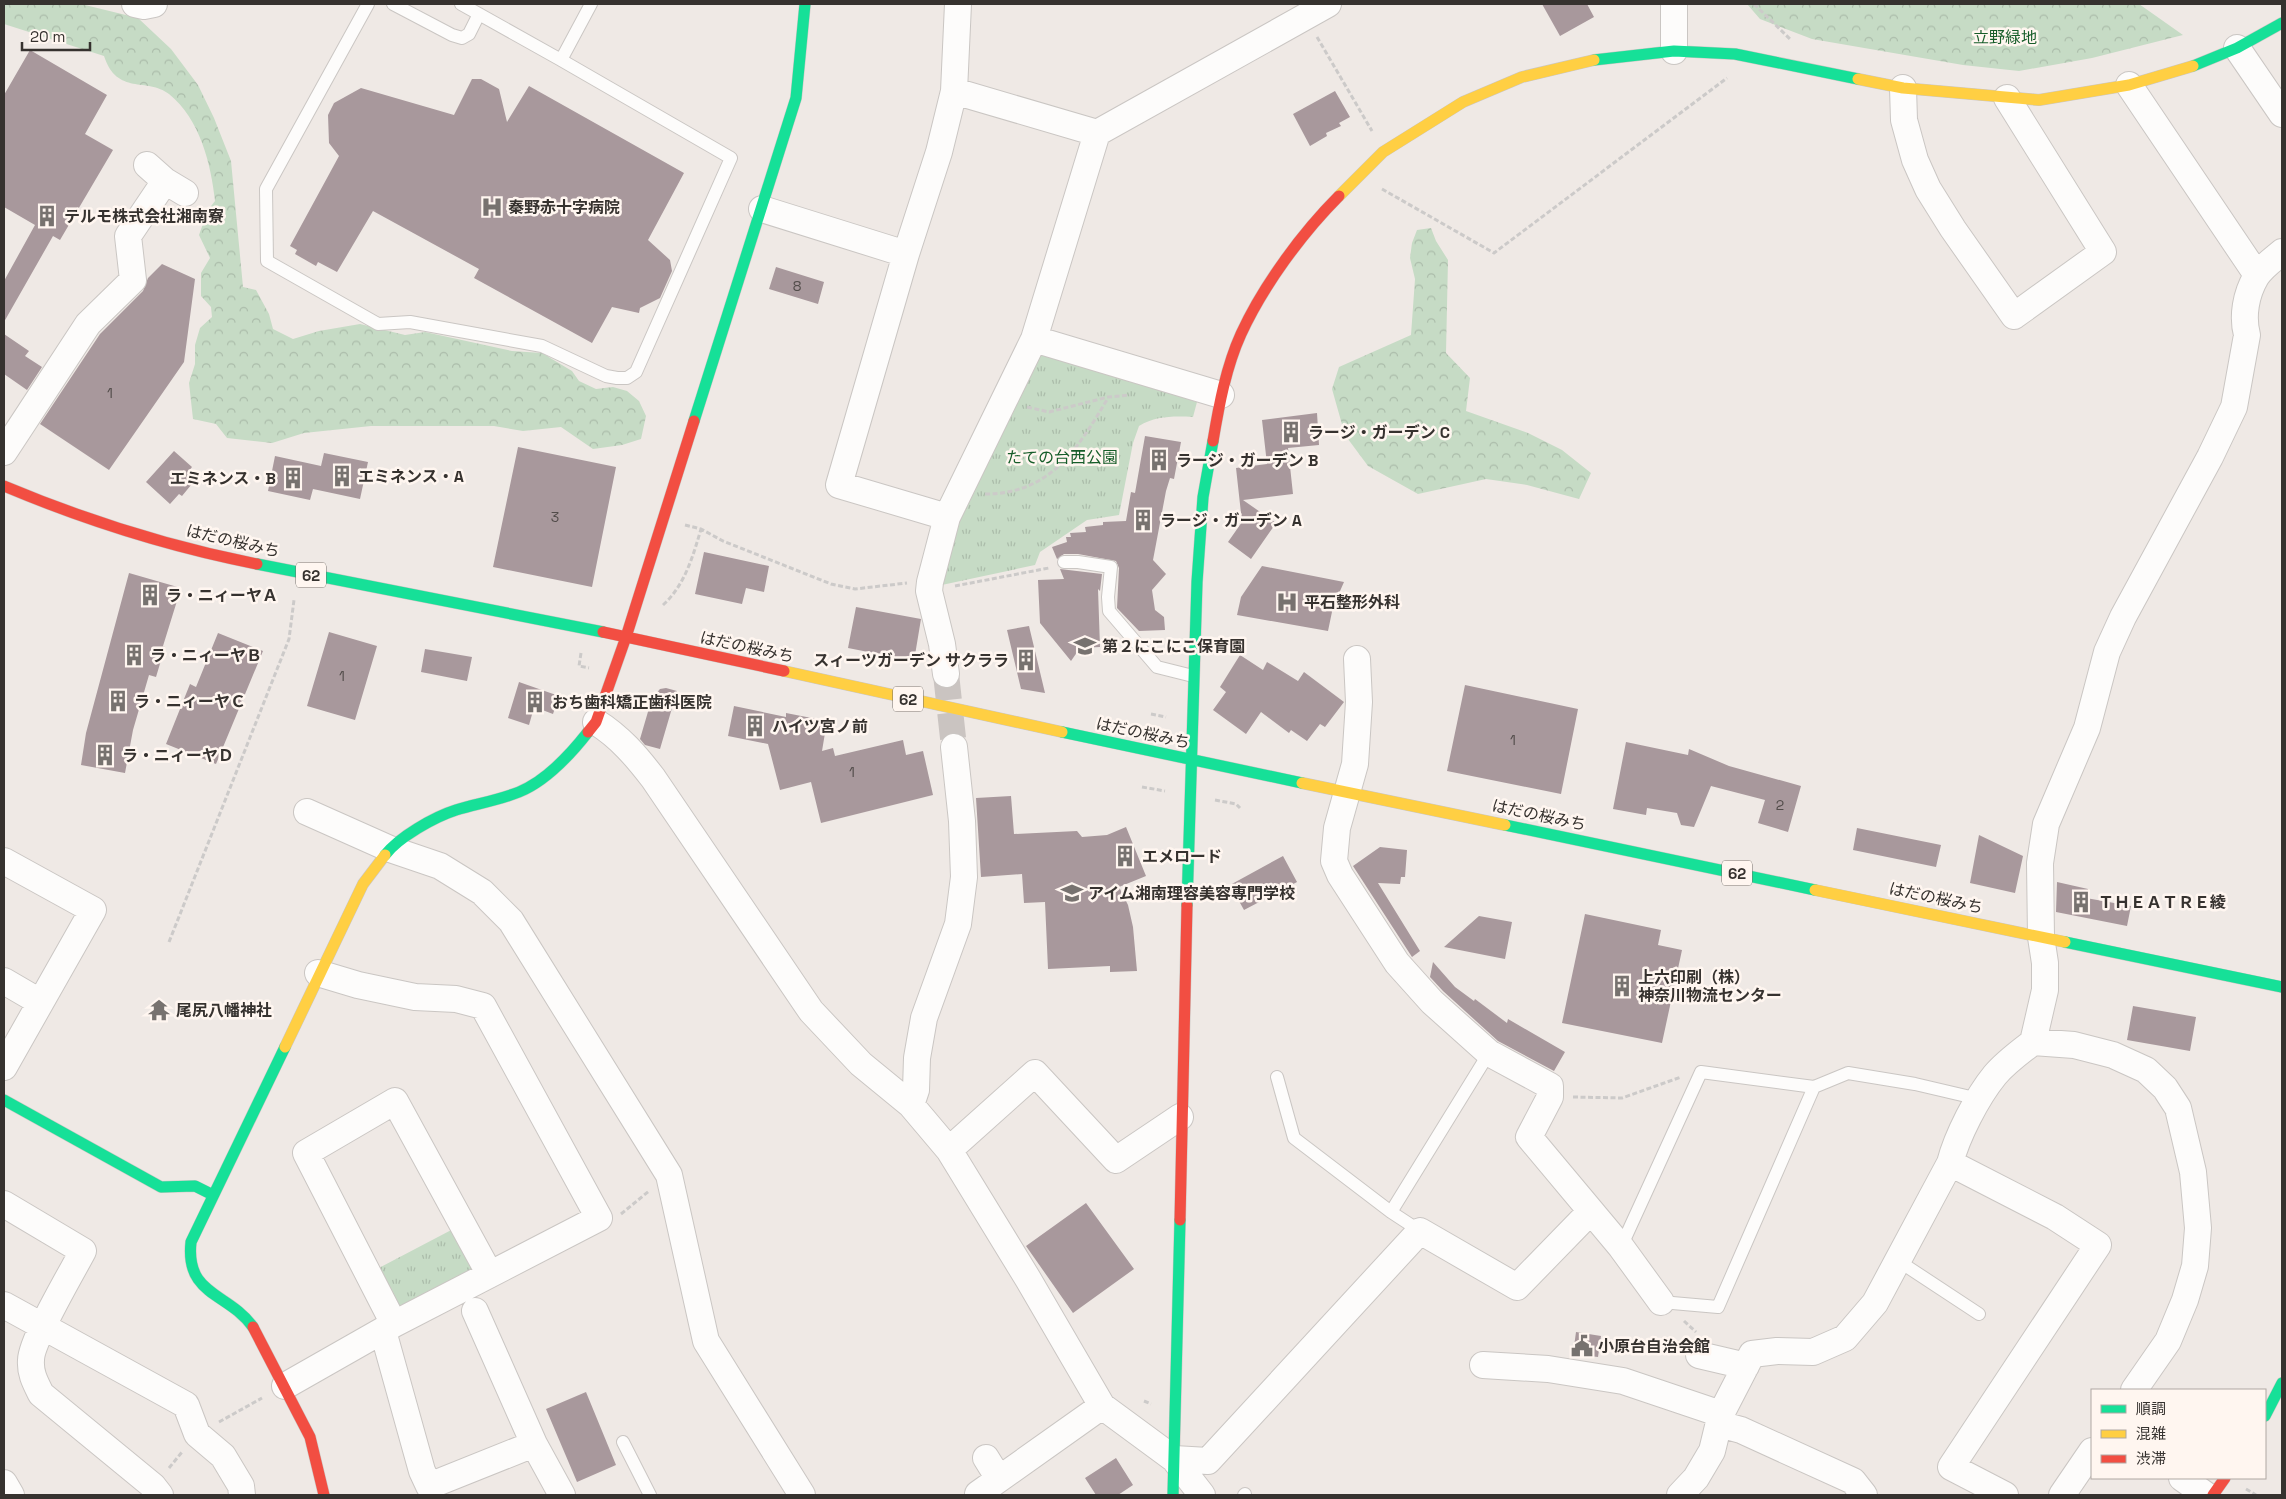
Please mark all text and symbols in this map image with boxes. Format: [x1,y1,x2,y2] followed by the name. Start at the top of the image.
[22,20,90,52] scale bar
[30,27,65,46] text: 20 m
[1973,27,2037,48] park label: 立野緑地
[479,194,505,220] hospital icon: 秦野赤十字病院
[508,197,620,218] place label: 秦野赤十字病院
[34,203,60,229] building icon: テルモ株式会社湘南寮
[64,206,224,227] place label: テルモ株式会社湘南寮
[793,277,802,295] house number: 8
[107,384,113,402] house number: 1
[1278,419,1304,445] building icon: ラージ・ガーデン C
[1308,422,1450,443] place label: ラージ・ガーデン C
[1006,447,1118,468] park label: たての台西公園
[1146,447,1172,473] building icon: ラージ・ガーデン B
[1176,450,1318,471] place label: ラージ・ガーデン B
[329,463,355,489] building icon: エミネンス・A
[280,465,306,491] building icon: エミネンス・B
[358,466,464,487] place label: エミネンス・A
[170,468,276,489] place label: エミネンス・B
[1130,507,1156,533] building icon: ラージ・ガーデン A
[551,508,559,526] house number: 3
[1160,510,1302,531] place label: ラージ・ガーデン A
[184,520,282,562] street label: はだの桜みち
[296,562,326,588] road number: 62
[137,582,163,608] building icon: ラ・ニィーヤＡ
[166,585,278,606] place label: ラ・ニィーヤＡ
[1274,589,1300,615] hospital icon: 平石整形外科
[1304,592,1400,613] place label: 平石整形外科
[698,627,796,667] street label: はだの桜みち
[1072,633,1098,659] school or university icon: 第２にこにこ保育園
[1102,636,1245,657] place label: 第２にこにこ保育園
[121,642,147,668] building icon: ラ・ニィーヤＢ
[150,645,262,666] place label: ラ・ニィーヤＢ
[1013,647,1039,673] building icon: スィーツガーデン サクララ
[813,650,1009,671] place label: スィーツガーデン サクララ
[339,667,345,685] house number: 1
[893,686,923,712] road number: 62
[105,688,131,714] building icon: ラ・ニィーヤＣ
[522,689,548,715] building icon: おち歯科矯正歯科医院
[134,691,246,712] place label: ラ・ニィーヤＣ
[552,692,712,713] place label: おち歯科矯正歯科医院
[742,713,768,739] building icon: ハイツ宮ノ前
[1094,713,1192,753] street label: はだの桜みち
[772,716,868,737] place label: ハイツ宮ノ前
[1510,731,1516,749] house number: 1
[92,742,118,768] building icon: ラ・ニィーヤＤ
[122,745,234,766] place label: ラ・ニィーヤＤ
[849,763,855,781] house number: 1
[1490,795,1588,835] street label: はだの桜みち
[1776,796,1784,814] house number: 2
[1112,843,1138,869] building icon: エメロード
[1142,846,1222,867] place label: エメロード
[1722,860,1752,886] road number: 62
[1887,878,1985,918] street label: はだの桜みち
[1059,880,1085,906] school or university icon: アイム湘南理容美容専門学校
[1088,883,1295,904] place label: アイム湘南理容美容専門学校
[2068,889,2094,915] building icon: ＴＨＥＡＴＲＥ綾
[2098,892,2226,913] place label: ＴＨＥＡＴＲＥ綾
[1638,967,1782,1006] place label: 上六印刷（株） 神奈川物流センター
[1609,973,1635,999] building icon: 上六印刷（株） 神奈川物流センター
[146,997,172,1023] temple icon: 尾尻八幡神社
[176,1000,272,1021] place label: 尾尻八幡神社
[1569,1333,1595,1359] public building icon: 小原台自治会館
[1598,1336,1710,1357] place label: 小原台自治会館
[2091,1389,2266,1479] legend
[2136,1399,2166,1418] text: 順調
[2136,1424,2166,1443] text: 混雑
[2136,1449,2166,1468] text: 渋滞

